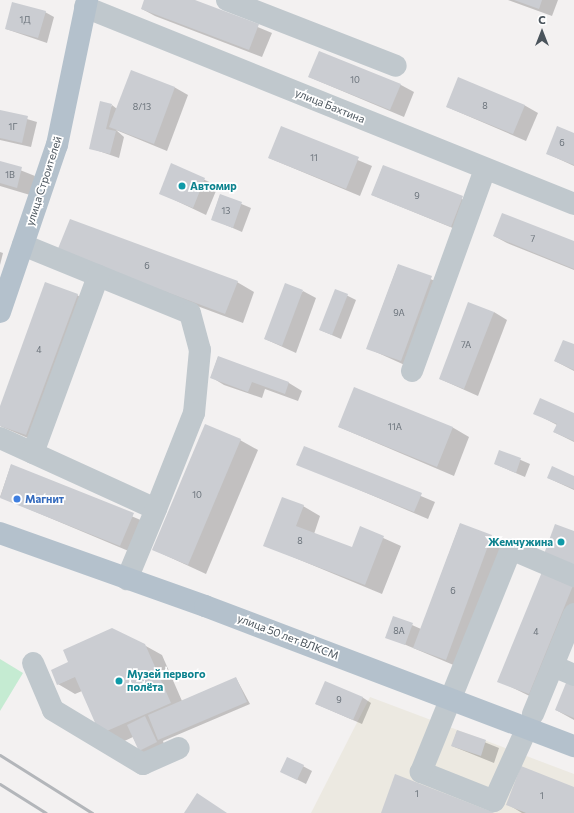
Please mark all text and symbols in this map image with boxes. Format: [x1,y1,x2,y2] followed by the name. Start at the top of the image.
[522,12,562,52] north arrow
[538,13,546,26] text: С
[20,15,30,25] house number: 1Д
[350,75,360,85] house number: 10
[293,86,367,126] street label: улица Бахтина
[482,101,488,111] house number: 8
[133,102,151,112] house number: 8/13
[9,122,17,132] house number: 1Г
[23,135,65,227] street label: улица Строителей
[559,138,565,148] house number: 6
[310,153,318,163] house number: 11
[5,170,15,180] house number: 1В
[190,179,237,193] place label: Автомир
[177,181,187,191] marker: Автомир
[414,191,420,201] house number: 9
[222,206,230,216] house number: 13
[531,234,535,244] house number: 7
[144,261,150,271] house number: 6
[393,308,405,318] house number: 9А
[461,340,471,350] house number: 7А
[36,345,42,355] house number: 4
[388,422,402,432] house number: 11А
[192,490,202,500] house number: 10
[25,492,64,506] place label: Магнит
[12,494,22,504] marker: Магнит
[488,535,553,549] place label: Жемчужина
[297,536,303,546] house number: 8
[556,537,566,547] marker: Жемчужина
[450,586,456,596] house number: 6
[235,612,341,662] street label: улица 50 лет ВЛКСМ
[393,626,405,636] house number: 8А
[533,627,539,637] house number: 4
[127,668,206,694] place label: Музей первого полёта
[114,676,124,686] marker: Музей первого полёта
[336,695,342,705] house number: 9
[415,789,419,799] house number: 1
[540,791,544,801] house number: 1

